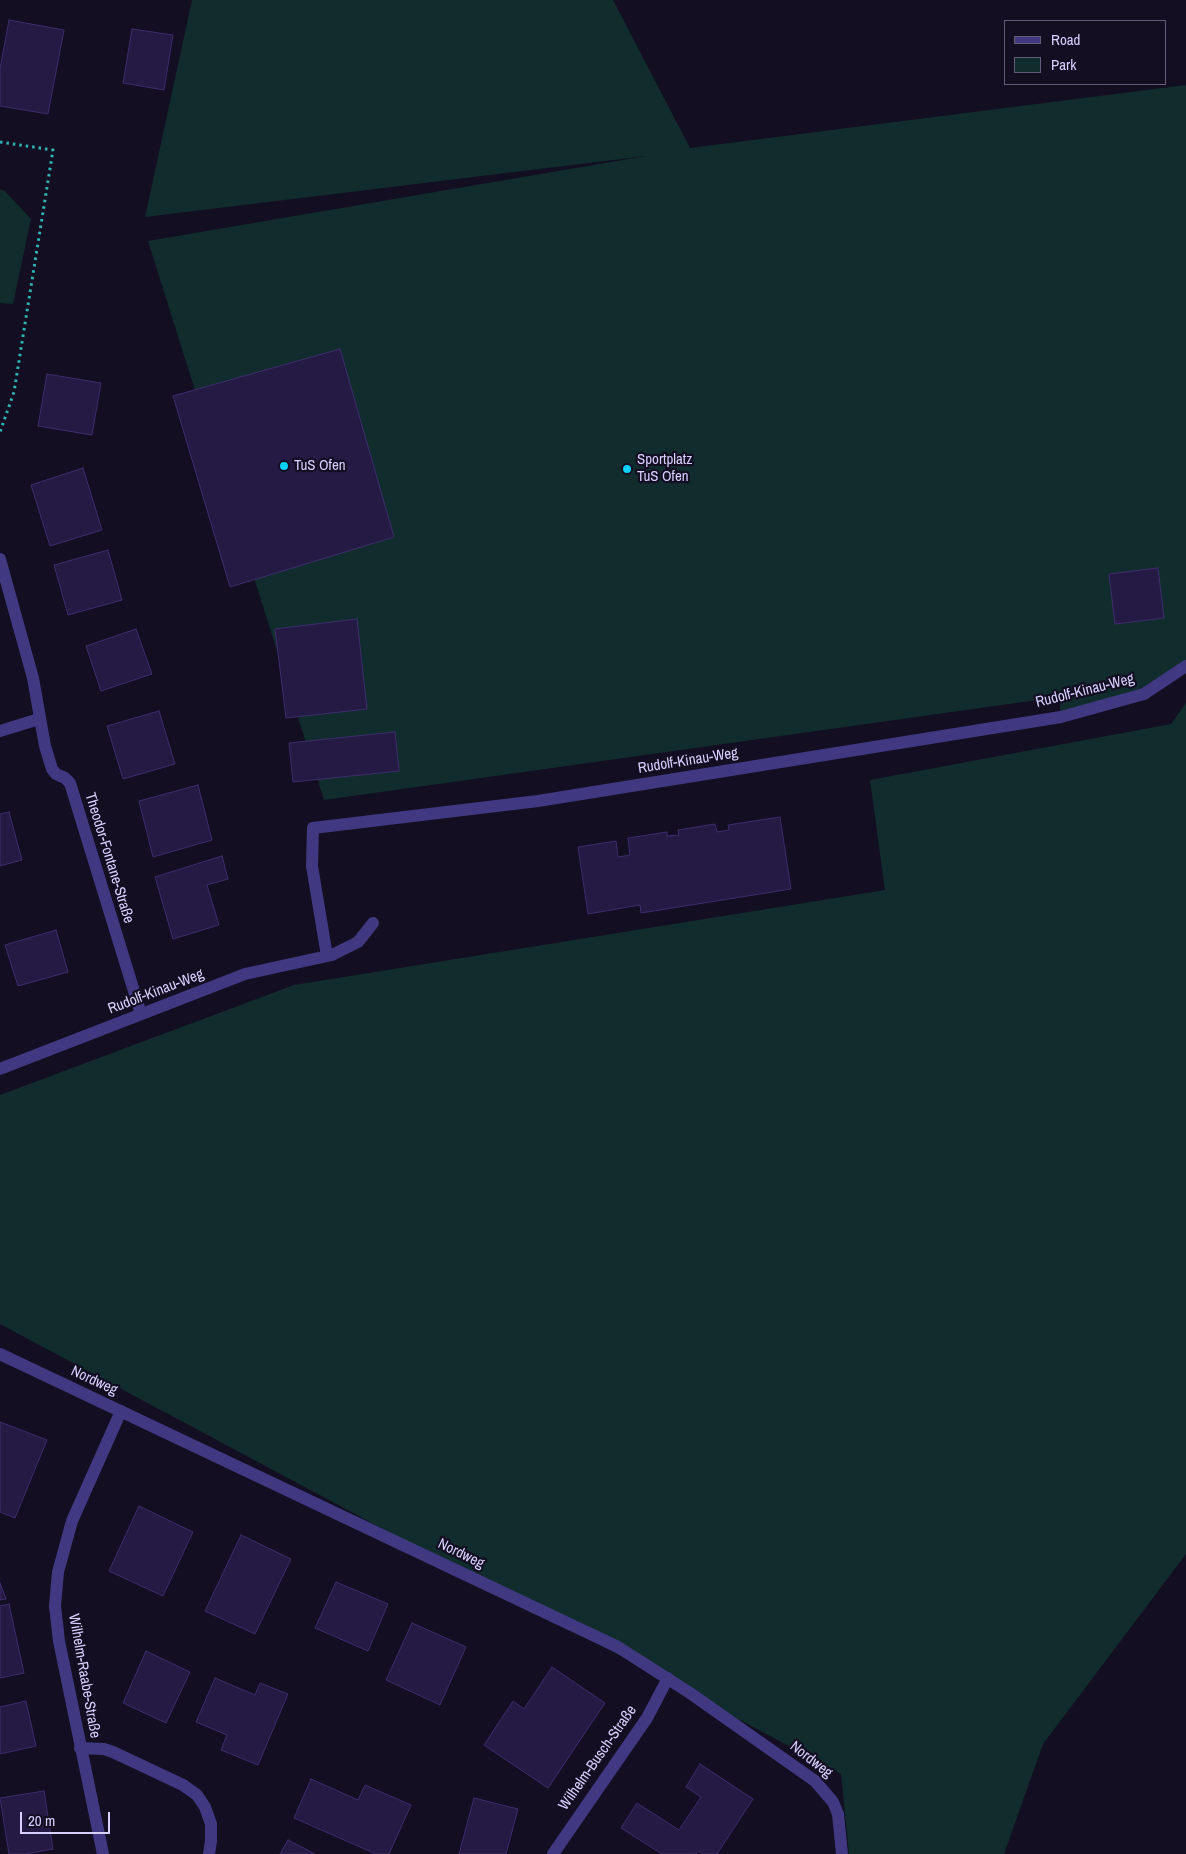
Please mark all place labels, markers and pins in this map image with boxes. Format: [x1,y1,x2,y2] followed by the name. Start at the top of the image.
[637,451,692,486] place label: Sportplatz TuS Ofen
[294,457,346,475] place label: TuS Ofen
[278,460,290,472] marker: TuS Ofen
[621,463,633,475] marker: Sportplatz TuS Ofen

